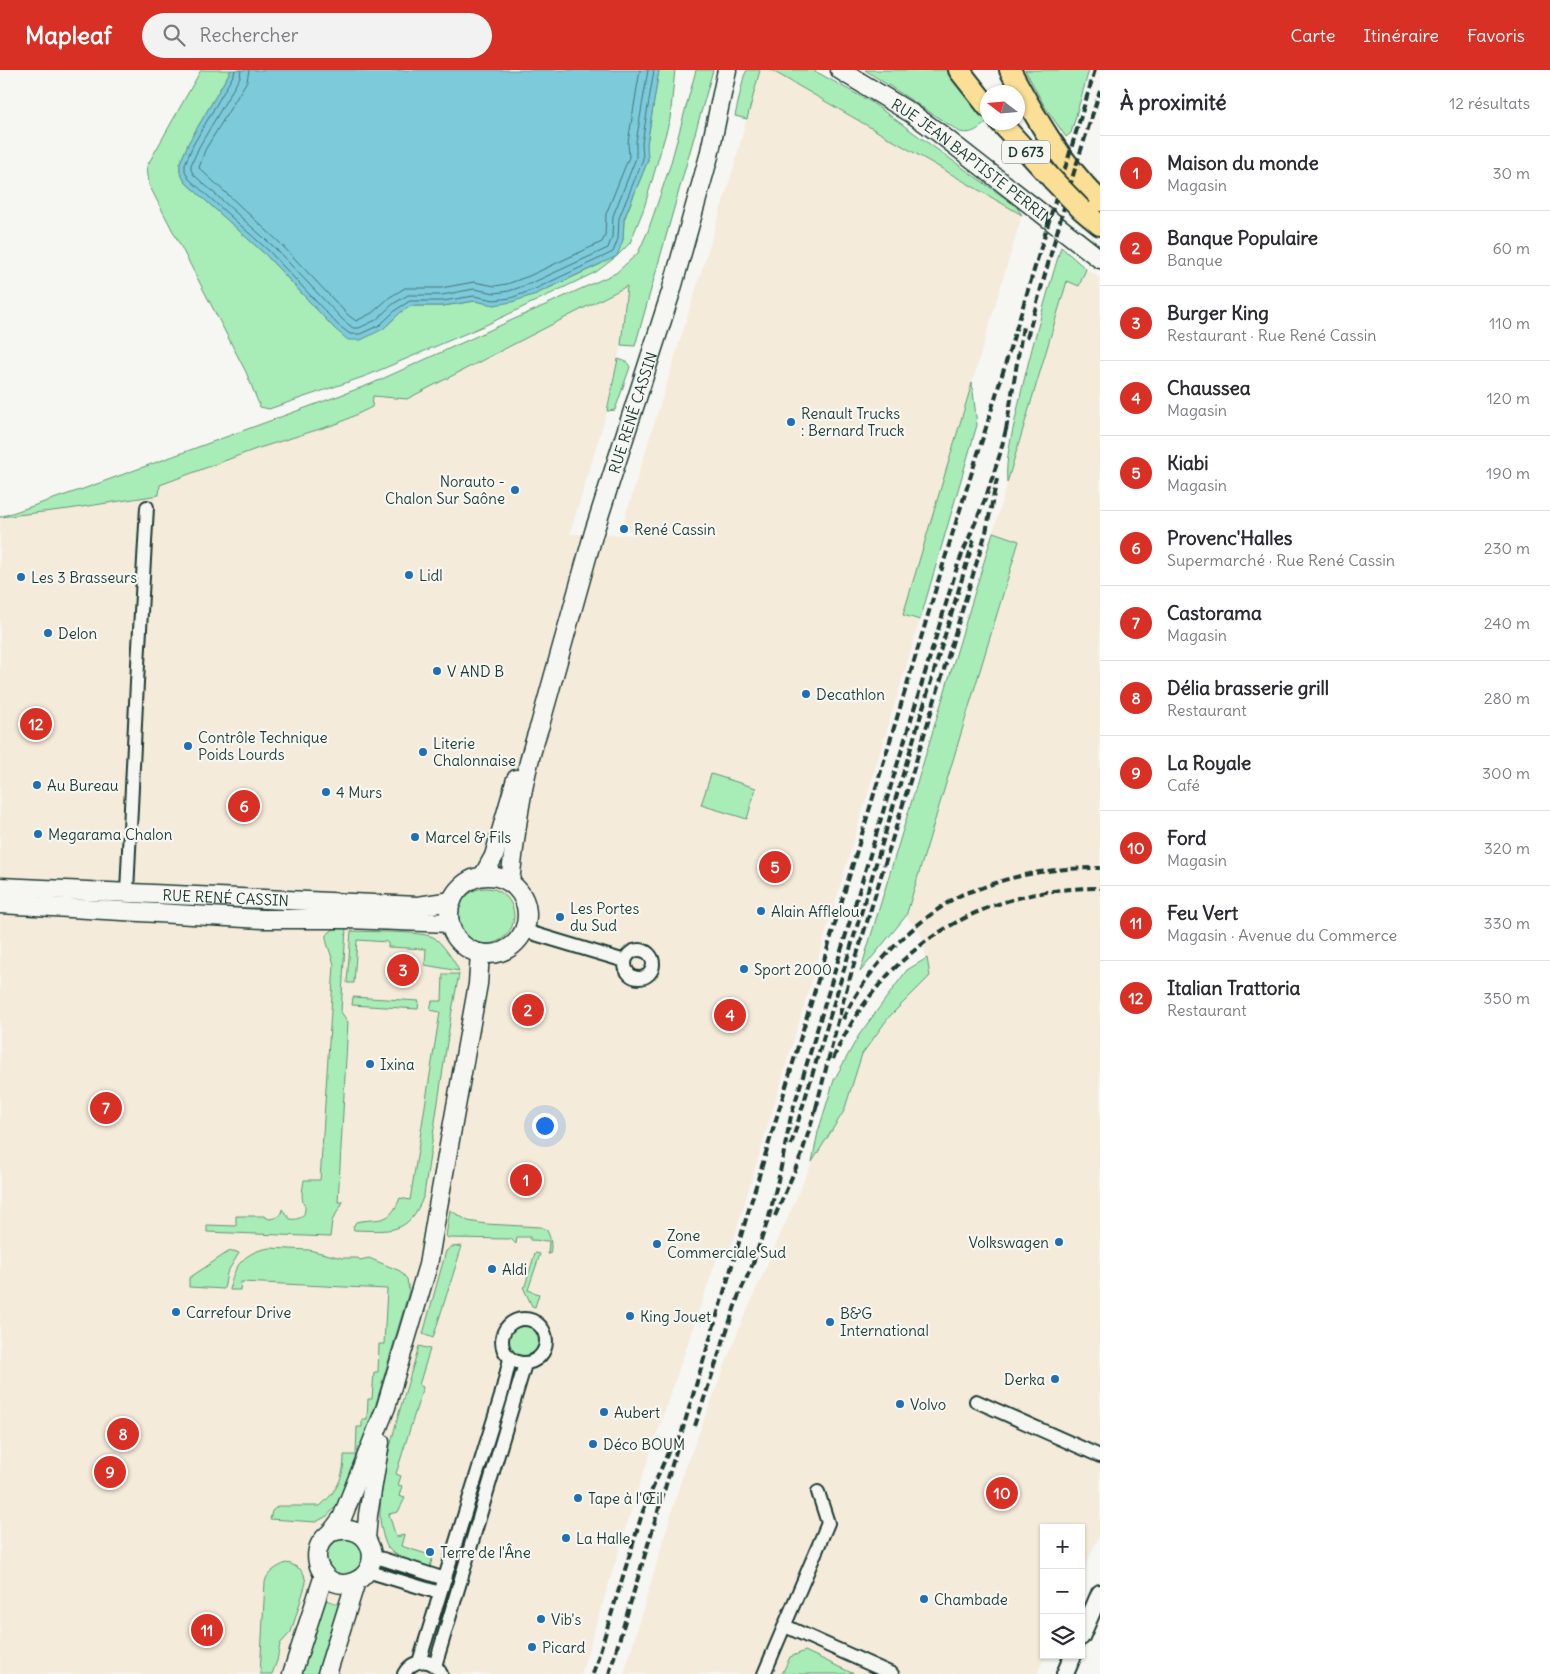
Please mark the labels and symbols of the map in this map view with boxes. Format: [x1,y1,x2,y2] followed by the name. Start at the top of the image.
[980,85,1025,130] north arrow
[888,94,1057,228] street label: RUE JEAN BAPTISTE PERRIN
[1002,140,1050,164] road number: D 673
[604,349,661,476] street label: RUE RENÉ CASSIN
[801,404,905,440] place label: Renault Trucks : Bernard Truck
[785,416,797,428] marker: Renault Trucks : Bernard Truck
[385,472,505,508] place label: Norauto - Chalon Sur Saône
[509,484,521,496] marker: Norauto - Chalon Sur Saône
[634,520,716,539] place label: René Cassin
[618,523,630,535] marker: René Cassin
[419,566,443,585] place label: Lidl
[31,568,137,587] place label: Les 3 Brasseurs
[403,569,415,581] marker: Lidl
[15,571,27,583] marker: Les 3 Brasseurs
[58,624,98,643] place label: Delon
[42,627,54,639] marker: Delon
[447,662,504,681] place label: V AND B
[431,665,443,677] marker: V AND B
[816,685,885,704] place label: Decathlon
[800,688,812,700] marker: Decathlon
[20,705,52,743] pin: 12
[198,728,327,764] place label: Contrôle Technique Poids Lourds
[433,734,516,770] place label: Literie Chalonnaise
[182,740,194,752] marker: Contrôle Technique Poids Lourds
[417,746,429,758] marker: Literie Chalonnaise
[47,776,119,795] place label: Au Bureau
[31,779,43,791] marker: Au Bureau
[336,783,382,802] place label: 4 Murs
[320,786,332,798] marker: 4 Murs
[228,787,260,825] pin: 6
[48,825,173,844] place label: Megarama Chalon
[32,828,44,840] marker: Megarama Chalon
[425,828,511,847] place label: Marcel & Fils
[409,831,421,843] marker: Marcel & Fils
[759,848,791,886] pin: 5
[162,885,289,910] street label: RUE RENÉ CASSIN
[570,899,639,935] place label: Les Portes du Sud
[771,902,860,921] place label: Alain Afflelou
[755,905,767,917] marker: Alain Afflelou
[554,911,566,923] marker: Les Portes du Sud
[387,951,419,989] pin: 3
[754,960,832,979] place label: Sport 2000
[738,963,750,975] marker: Sport 2000
[512,991,544,1029] pin: 2
[714,996,746,1034] pin: 4
[380,1055,415,1074] place label: Ixina
[364,1058,376,1070] marker: Ixina
[90,1089,122,1127] pin: 7
[532,1113,558,1139] your location
[510,1161,542,1199] pin: 1
[667,1226,786,1262] place label: Zone Commerciale Sud
[969,1233,1049,1252] place label: Volkswagen
[1053,1236,1065,1248] marker: Volkswagen
[651,1238,663,1250] marker: Zone Commerciale Sud
[502,1260,527,1279] place label: Aldi
[486,1263,498,1275] marker: Aldi
[186,1303,291,1322] place label: Carrefour Drive
[840,1304,929,1340] place label: B&G International
[170,1306,182,1318] marker: Carrefour Drive
[640,1307,711,1326] place label: King Jouet
[624,1310,636,1322] marker: King Jouet
[824,1316,836,1328] marker: B&G International
[1004,1370,1045,1389] place label: Derka
[1049,1373,1061,1385] marker: Derka
[910,1395,946,1414] place label: Volvo
[894,1398,906,1410] marker: Volvo
[614,1403,660,1422] place label: Aubert
[598,1406,610,1418] marker: Aubert
[107,1415,139,1453] pin: 8
[603,1435,685,1454] place label: Déco BOUM
[587,1438,599,1450] marker: Déco BOUM
[94,1453,126,1491] pin: 9
[986,1474,1018,1512] pin: 10
[588,1489,663,1508] place label: Tape à l'Œil
[572,1492,584,1504] marker: Tape à l'Œil
[576,1529,630,1548] place label: La Halle
[560,1532,572,1544] marker: La Halle
[440,1543,531,1562] place label: Terre de l'Âne
[424,1546,436,1558] marker: Terre de l'Âne
[934,1590,1008,1609] place label: Chambade
[918,1593,930,1605] marker: Chambade
[551,1610,581,1629] place label: Vib's
[191,1611,223,1649] pin: 11
[535,1613,547,1625] marker: Vib's
[542,1638,585,1657] place label: Picard
[526,1641,538,1653] marker: Picard

